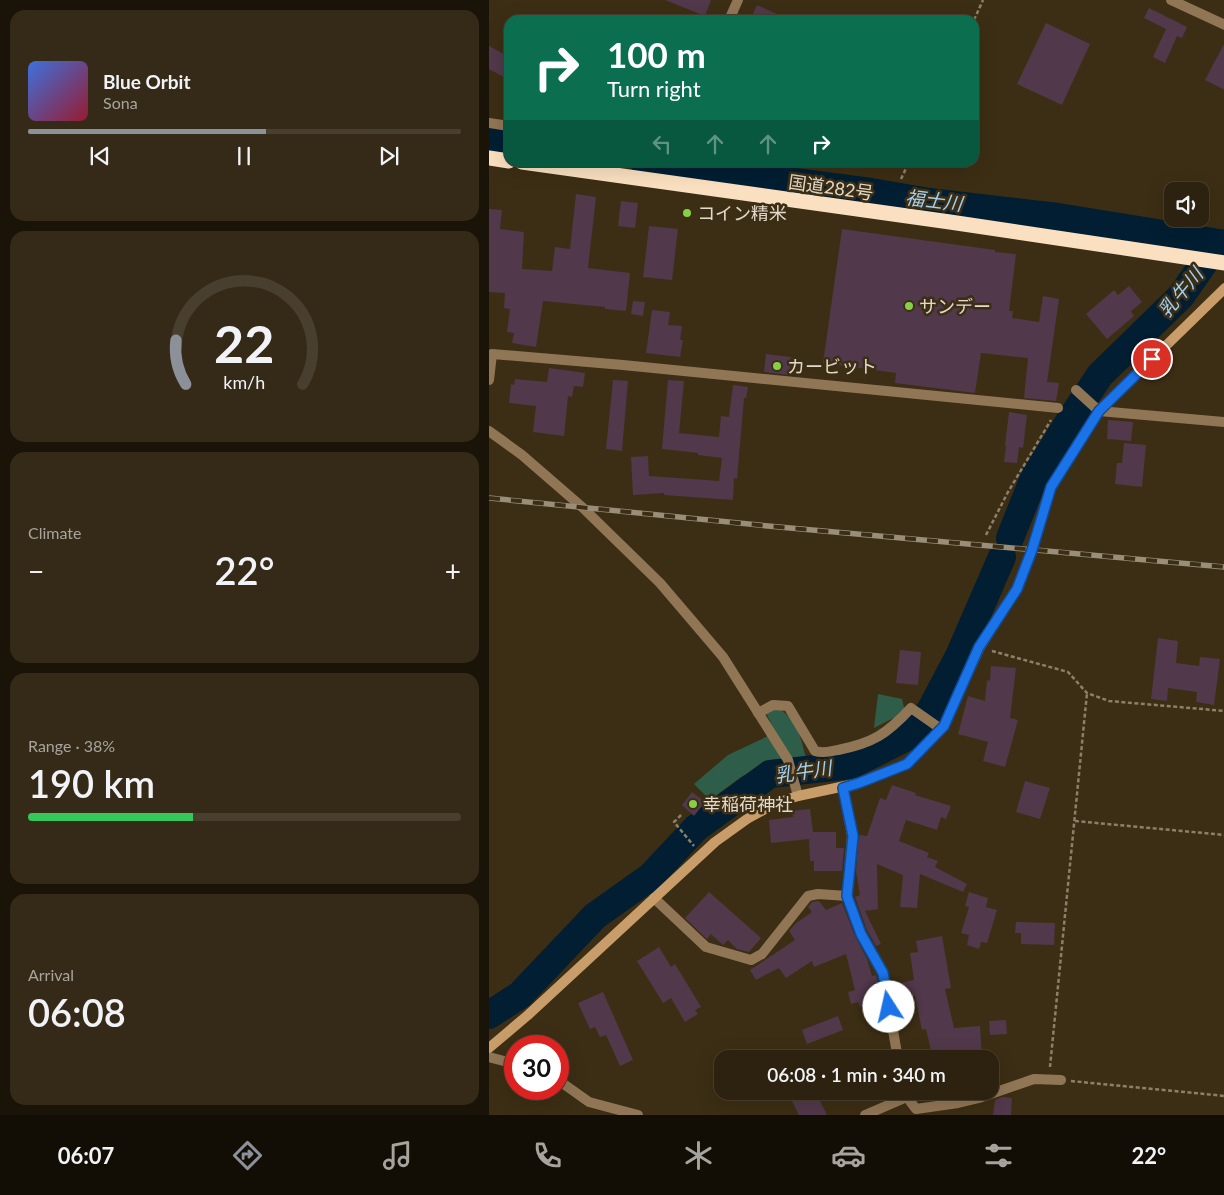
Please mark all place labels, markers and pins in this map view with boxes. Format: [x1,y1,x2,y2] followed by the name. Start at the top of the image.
[697,202,787,224] place label: コイン精米
[681,207,693,219] marker: コイン精米
[919,295,991,317] place label: サンデー
[903,300,915,312] marker: サンデー
[1131,338,1173,380] pin
[787,355,877,377] place label: カービット
[771,360,783,372] marker: カービット
[703,793,793,815] place label: 幸稲荷神社
[687,798,699,810] marker: 幸稲荷神社

